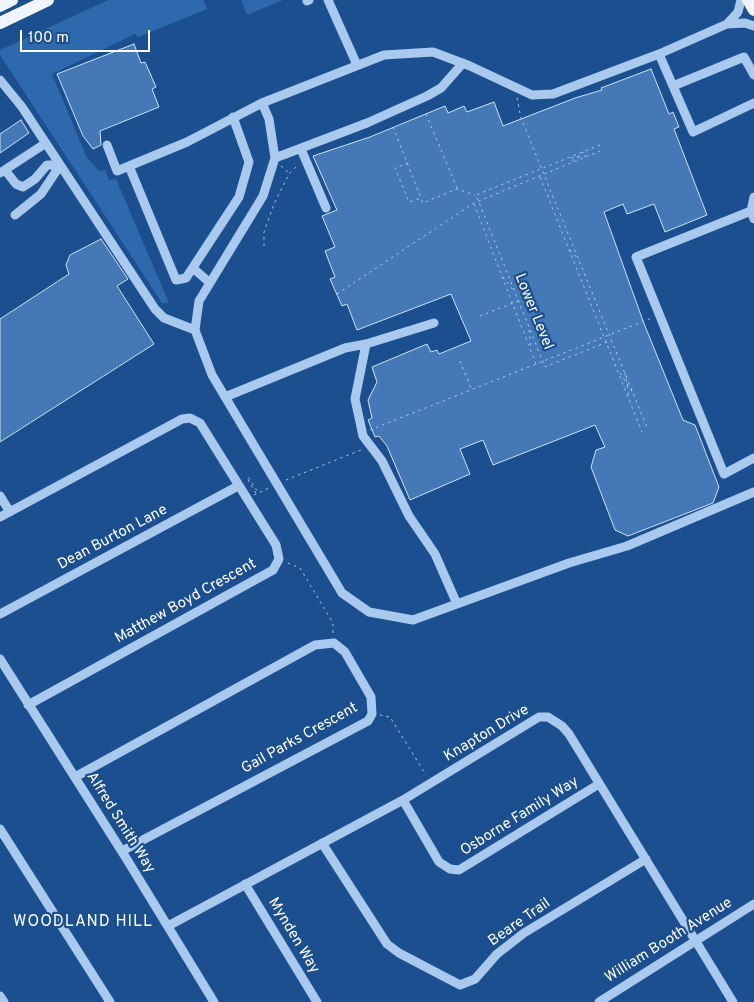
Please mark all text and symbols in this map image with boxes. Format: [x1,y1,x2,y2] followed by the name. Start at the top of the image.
[22,20,152,52] scale bar
[28,29,69,48] text: 100 m
[510,271,556,353] street label: Lower Level
[55,502,171,574] street label: Dean Burton Lane
[112,556,260,648] street label: Matthew Boyd Crescent
[239,700,361,778] street label: Gail Parks Crescent
[441,702,533,766] street label: Knapton Drive
[82,769,158,877] street label: Alfred Smith Way
[458,773,582,861] street label: Osborne Family Way
[263,895,323,977] street label: Mynden Way
[485,895,555,951] street label: Beare Trail
[602,895,736,987] street label: William Booth Avenue
[11,913,155,933] district label: WOODLAND HILL

